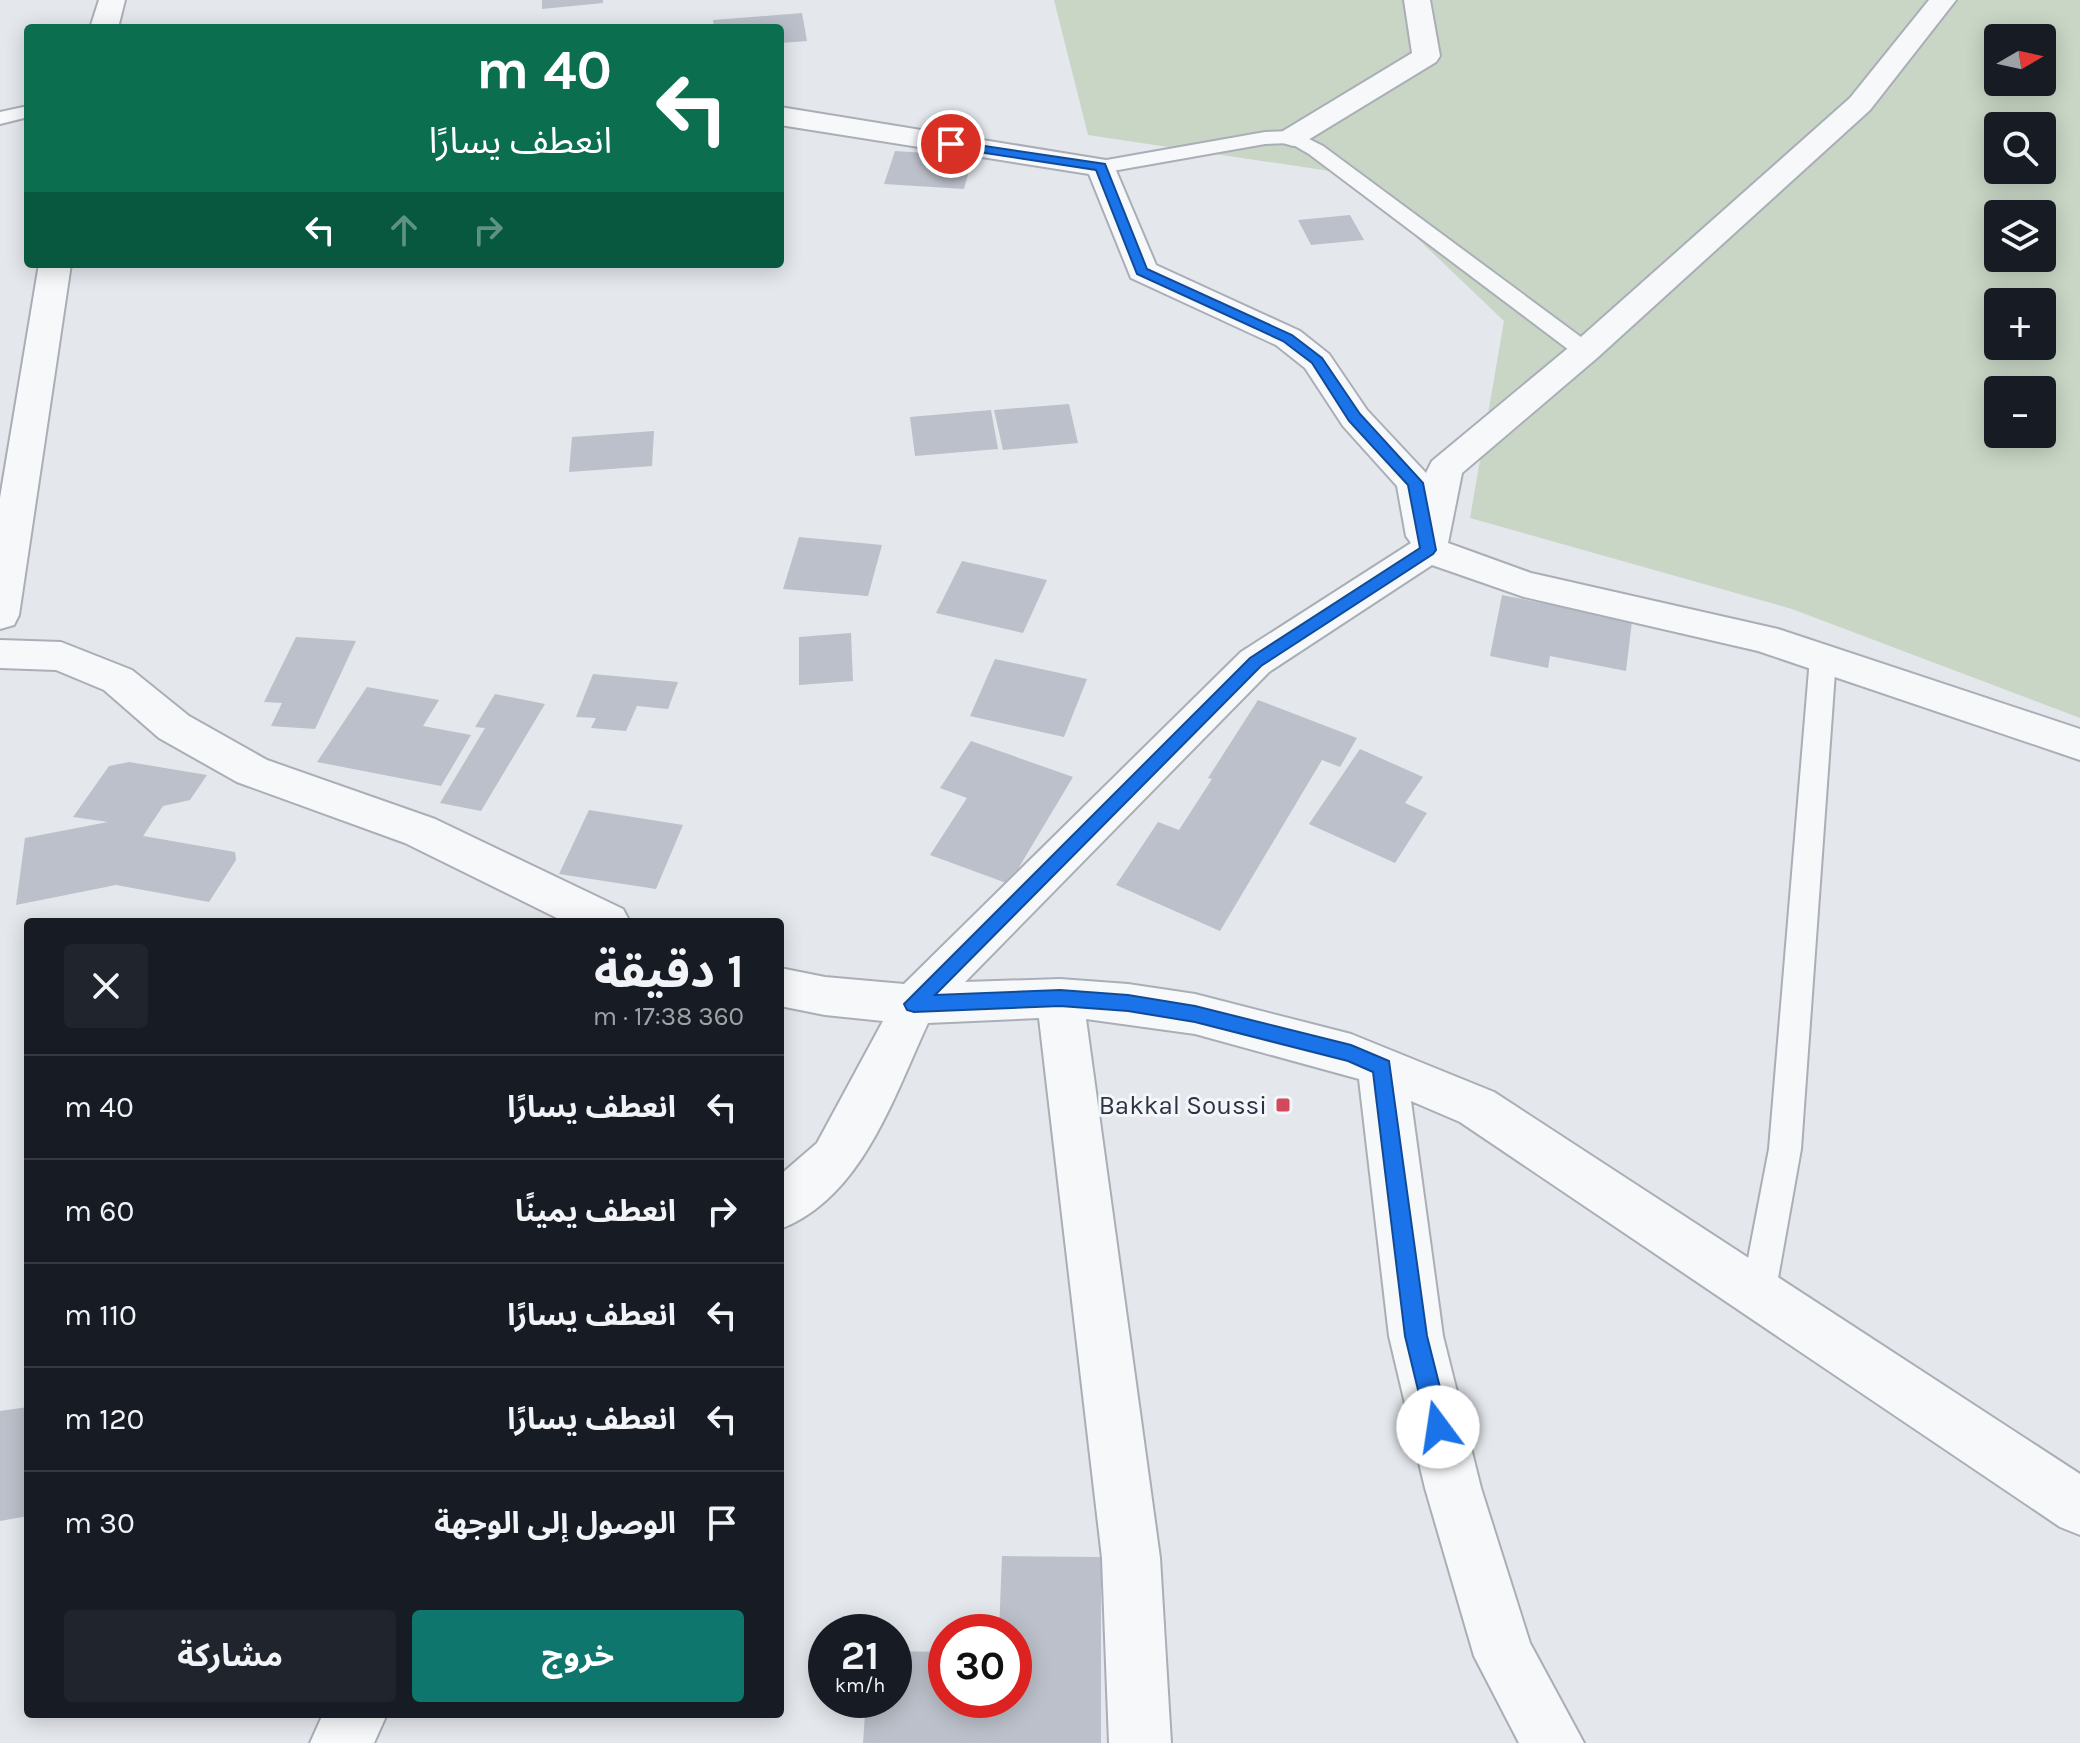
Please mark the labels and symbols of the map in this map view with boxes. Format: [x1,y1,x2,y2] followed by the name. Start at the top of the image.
[1984,24,2056,96] north arrow
[917,110,985,178] pin
[1099,1090,1267,1121] place label: Bakkal Soussi
[1274,1096,1292,1114] marker: Bakkal Soussi
[1396,1385,1480,1469] position arrow
[928,1614,1032,1718] speed limit sign: 30

